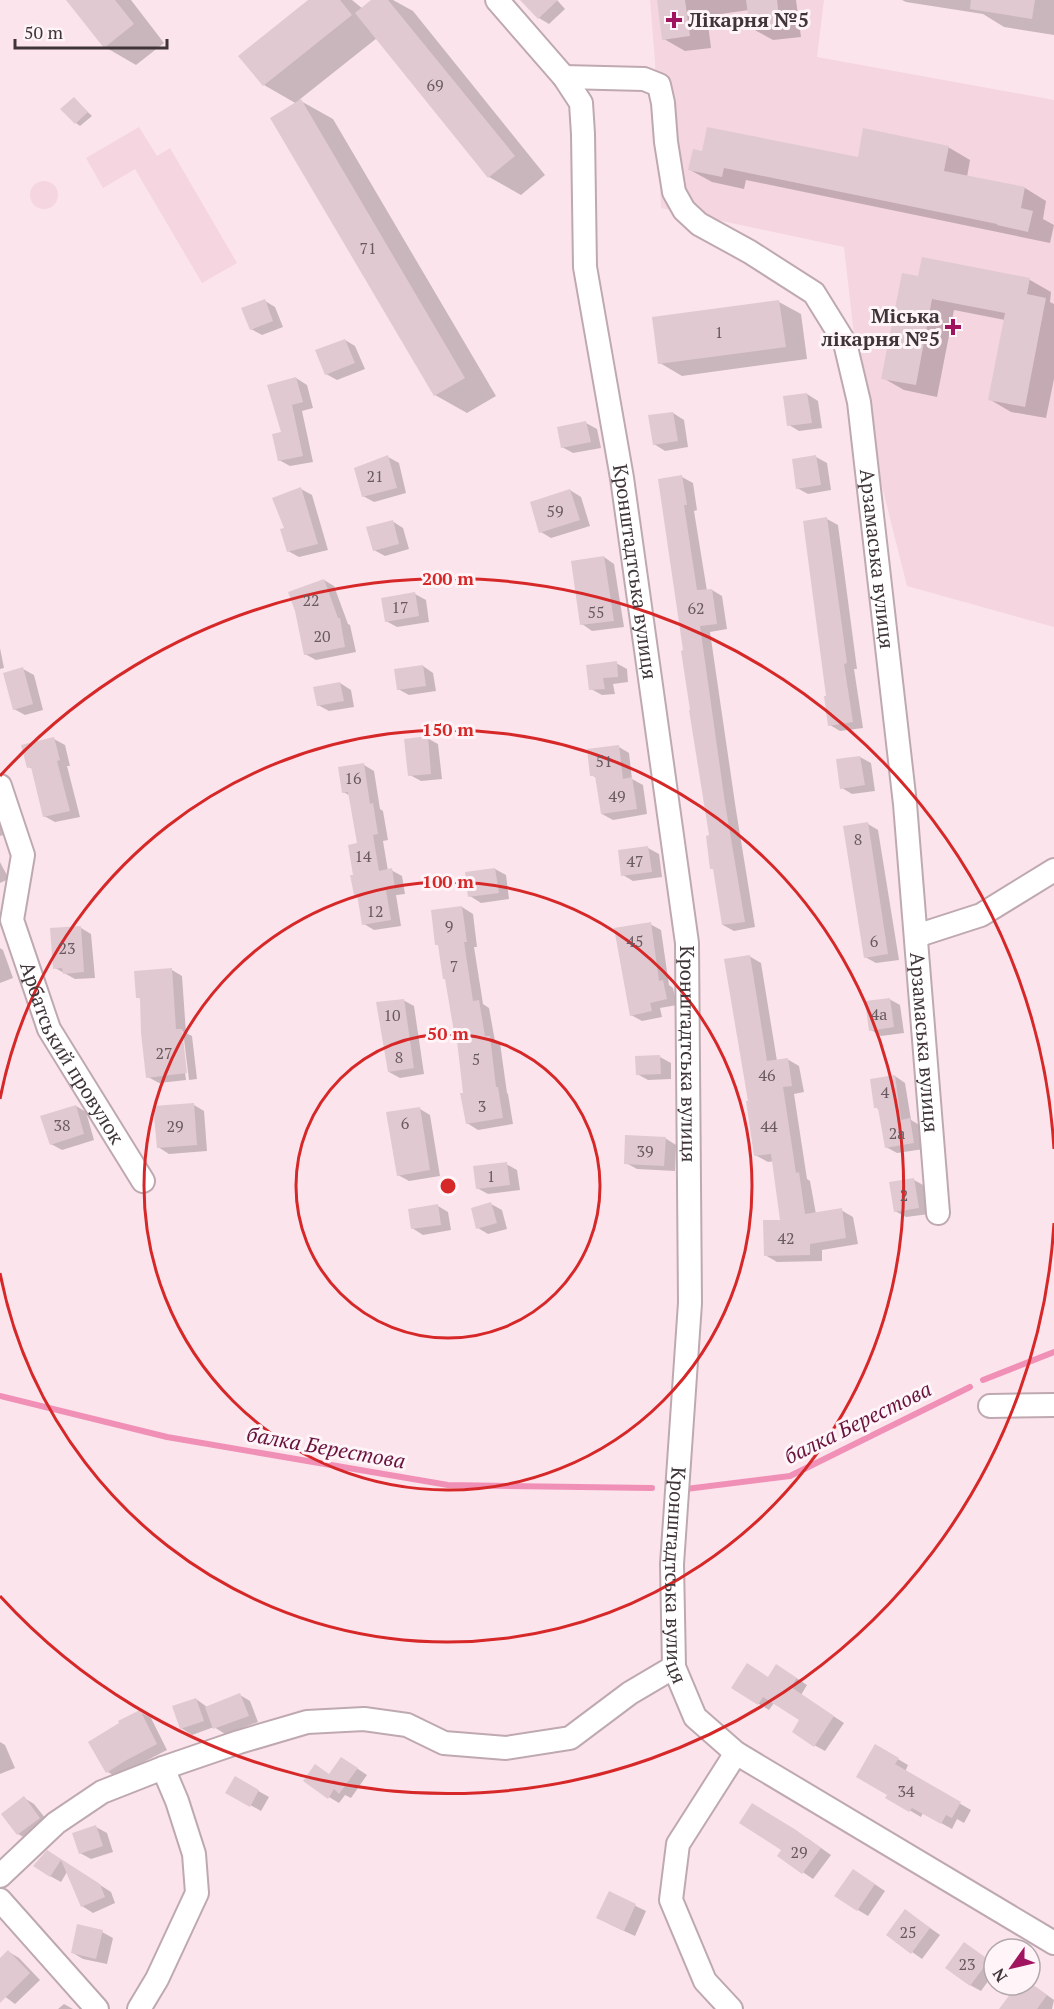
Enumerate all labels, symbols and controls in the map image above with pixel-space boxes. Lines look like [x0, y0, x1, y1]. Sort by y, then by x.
place label: Лікарня №5 [687, 6, 809, 33]
marker: Лікарня №5 [665, 11, 683, 29]
scale bar [15, 12, 166, 50]
text: 50 m [24, 20, 64, 44]
house number: 69 [426, 74, 444, 96]
house number: 71 [359, 237, 377, 259]
place label: Міська лікарня №5 [821, 302, 940, 352]
marker: Міська лікарня №5 [944, 318, 962, 336]
house number: 1 [715, 321, 723, 343]
street label: Кронштадтська вулиця [607, 462, 664, 681]
house number: 21 [366, 465, 384, 487]
street label: Арзамаська вулиця [854, 467, 901, 650]
house number: 59 [546, 500, 564, 522]
text: 200 m [422, 566, 474, 590]
house number: 22 [302, 589, 320, 611]
house number: 17 [391, 596, 409, 618]
house number: 62 [687, 597, 705, 619]
house number: 55 [587, 601, 605, 623]
house number: 20 [313, 625, 331, 647]
text: 150 m [422, 717, 474, 741]
house number: 51 [595, 750, 613, 772]
house number: 16 [344, 767, 362, 789]
house number: 49 [608, 785, 626, 807]
house number: 8 [854, 828, 862, 850]
house number: 14 [354, 845, 372, 867]
house number: 47 [626, 850, 644, 872]
text: 100 m [422, 869, 474, 893]
house number: 12 [366, 900, 384, 922]
house number: 9 [445, 915, 453, 937]
house number: 45 [626, 930, 644, 952]
house number: 6 [870, 930, 879, 952]
house number: 23 [58, 937, 76, 959]
street label: Кронштадтська вулиця [674, 945, 703, 1163]
street label: Арзамаська вулиця [904, 951, 945, 1134]
house number: 7 [450, 955, 458, 977]
street label: Арбатський провулок [14, 958, 131, 1149]
house number: 4а [871, 1003, 887, 1025]
house number: 10 [383, 1004, 401, 1026]
text: 50 m [427, 1021, 469, 1045]
house number: 27 [155, 1042, 173, 1064]
house number: 8 [395, 1046, 403, 1068]
house number: 5 [472, 1048, 480, 1070]
house number: 46 [758, 1064, 776, 1086]
house number: 4 [881, 1081, 890, 1103]
house number: 3 [478, 1095, 486, 1117]
house number: 6 [401, 1112, 410, 1134]
house number: 38 [53, 1114, 71, 1136]
house number: 29 [166, 1115, 184, 1137]
house number: 44 [760, 1115, 778, 1137]
house number: 2а [889, 1122, 905, 1144]
house number: 39 [636, 1140, 654, 1162]
house number: 1 [487, 1165, 495, 1187]
centre of rings [438, 1176, 458, 1196]
house number: 2 [900, 1184, 908, 1206]
house number: 42 [777, 1227, 795, 1249]
water label: балка Берестова [779, 1374, 936, 1470]
water label: балка Берестова [245, 1419, 408, 1475]
street label: Кронштадтська вулиця [659, 1466, 693, 1688]
house number: 34 [897, 1780, 915, 1802]
house number: 29 [790, 1841, 808, 1863]
house number: 25 [899, 1921, 917, 1943]
north arrow [982, 1937, 1042, 1997]
house number: 23 [958, 1953, 976, 1975]
text: N [987, 1964, 1012, 1987]

